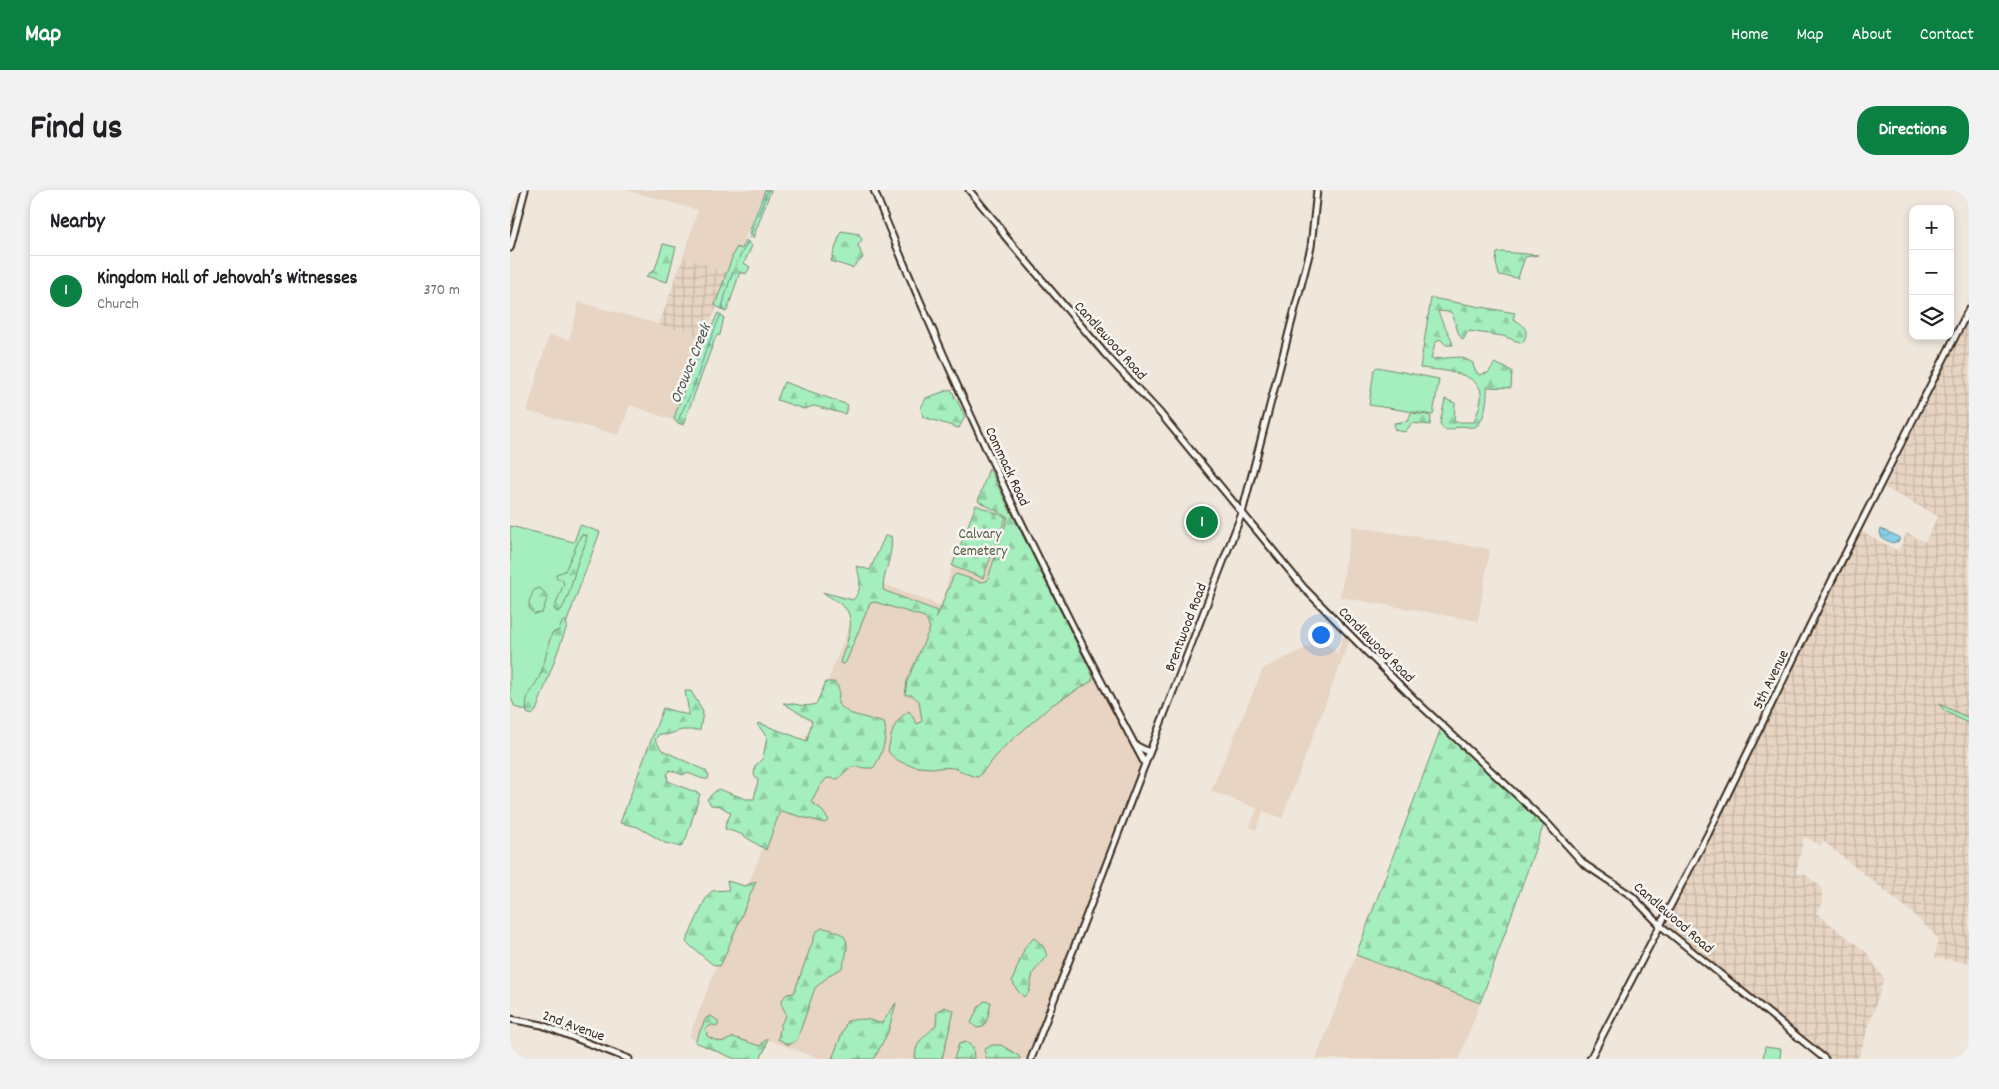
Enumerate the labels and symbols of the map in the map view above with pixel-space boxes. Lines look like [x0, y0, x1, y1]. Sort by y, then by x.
street label: Candlewood Road [1068, 297, 1151, 386]
water label: Orowoc Creek [665, 319, 718, 407]
street label: Commack Road [978, 423, 1034, 510]
pin: 1 [1186, 503, 1218, 541]
park label: Calvary Cemetery [953, 524, 1008, 563]
street label: Brentwood Road [1160, 580, 1214, 675]
street label: Candlewood Road [1332, 602, 1419, 689]
your location [1308, 622, 1334, 648]
street label: 5th Avenue [1748, 646, 1796, 713]
street label: Candlewood Road [1628, 877, 1718, 960]
street label: 2nd Avenue [539, 1005, 608, 1048]

